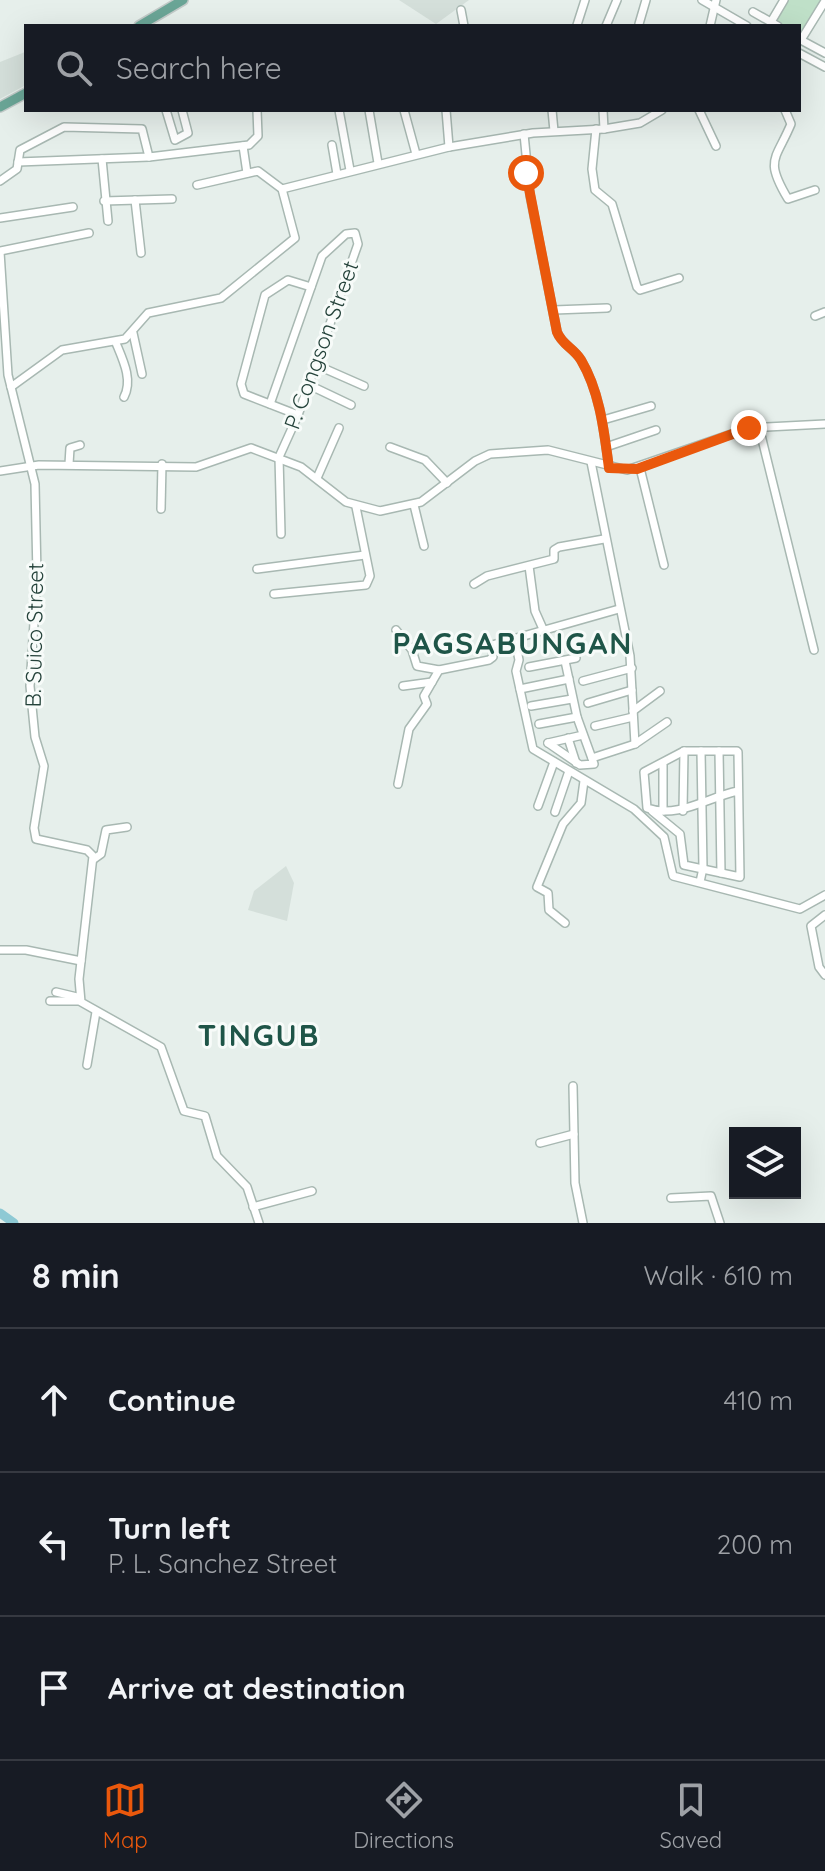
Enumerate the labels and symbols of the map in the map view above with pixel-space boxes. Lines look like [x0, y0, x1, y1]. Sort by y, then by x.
route start [508, 155, 544, 191]
street label: P. Congson Street [278, 257, 364, 433]
route end [731, 410, 767, 446]
street label: B. Suico Street [19, 562, 49, 708]
district label: PAGSABUNGAN [393, 624, 633, 662]
district label: TINGUB [198, 1016, 320, 1054]

